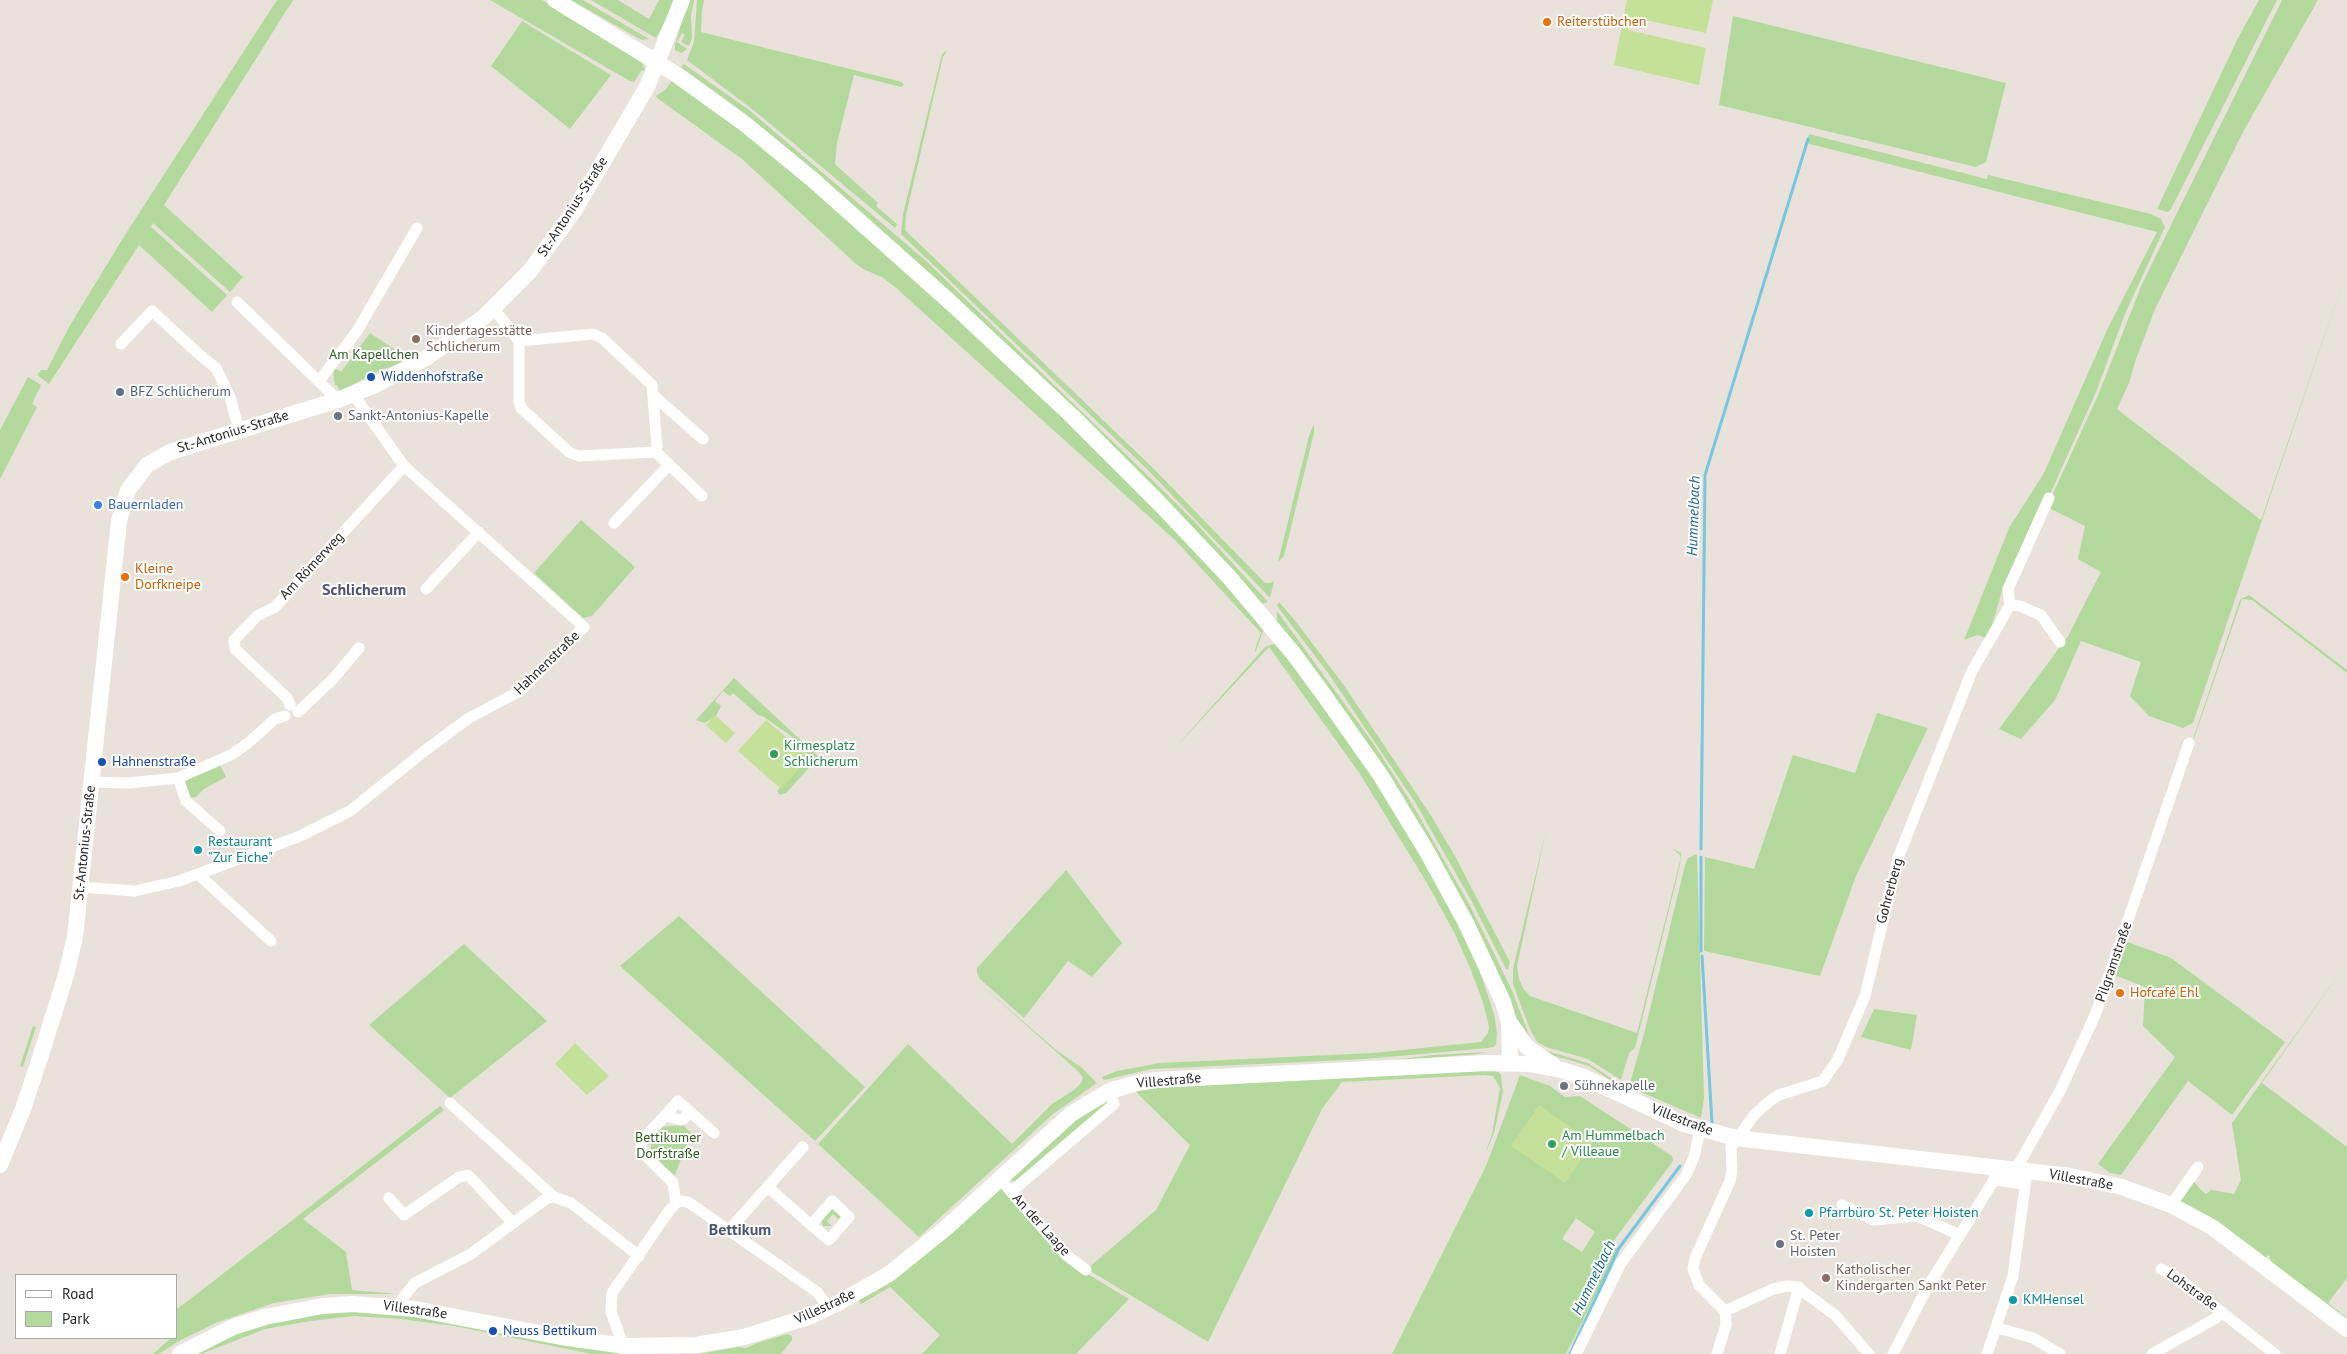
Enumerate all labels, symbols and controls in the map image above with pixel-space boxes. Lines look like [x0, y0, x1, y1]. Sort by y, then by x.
place label: Reiterstübchen [1557, 14, 1646, 30]
marker: Reiterstübchen [1541, 16, 1553, 28]
street label: St.-Antonius-Straße [534, 154, 612, 260]
place label: Kindertagesstätte Schlicherum [426, 323, 532, 356]
marker: Kindertagesstätte Schlicherum [410, 333, 422, 345]
park label: Am Kapellchen [329, 347, 419, 363]
place label: Widdenhofstraße [381, 369, 483, 385]
marker: Widdenhofstraße [365, 371, 377, 383]
place label: BFZ Schlicherum [130, 384, 231, 400]
marker: BFZ Schlicherum [114, 386, 126, 398]
street label: St.-Antonius-Straße [175, 407, 291, 457]
place label: Sankt-Antonius-Kapelle [348, 408, 489, 424]
marker: Sankt-Antonius-Kapelle [332, 410, 344, 422]
water label: Hummelbach [1684, 475, 1704, 557]
place label: Bauernladen [108, 497, 184, 513]
marker: Bauernladen [92, 499, 104, 511]
street label: Am Römerweg [276, 529, 348, 603]
place label: Kleine Dorfkneipe [135, 561, 201, 594]
marker: Kleine Dorfkneipe [119, 571, 131, 583]
district label: Schlicherum [322, 580, 406, 600]
street label: Hahnenstraße [511, 628, 583, 698]
place label: Kirmesplatz Schlicherum [784, 738, 858, 770]
marker: Kirmesplatz Schlicherum [768, 748, 780, 760]
place label: Hahnenstraße [112, 754, 196, 770]
marker: Hahnenstraße [96, 756, 108, 768]
street label: St.-Antonius-Straße [71, 785, 99, 901]
place label: Restaurant "Zur Eiche" [208, 834, 273, 866]
marker: Restaurant "Zur Eiche" [192, 844, 204, 856]
street label: Gohrerberg [1873, 856, 1907, 926]
street label: Pilgramstraße [2092, 920, 2136, 1004]
place label: Hofcafé Ehl [2130, 985, 2199, 1001]
marker: Hofcafé Ehl [2114, 987, 2126, 999]
street label: Villestraße [1136, 1070, 1202, 1092]
place label: Sühnekapelle [1574, 1078, 1655, 1094]
marker: Sühnekapelle [1558, 1080, 1570, 1092]
street label: Villestraße [1649, 1101, 1715, 1139]
place label: Am Hummelbach / Villeaue [1562, 1128, 1665, 1160]
park label: Bettikumer Dorfstraße [635, 1130, 701, 1162]
marker: Am Hummelbach / Villeaue [1546, 1138, 1558, 1150]
street label: Villestraße [2048, 1166, 2114, 1194]
street label: An der Laage [1009, 1190, 1073, 1260]
place label: Pfarrbüro St. Peter Hoisten [1819, 1205, 1979, 1221]
marker: Pfarrbüro St. Peter Hoisten [1803, 1207, 1815, 1219]
district label: Bettikum [709, 1220, 771, 1240]
place label: St. Peter Hoisten [1790, 1228, 1840, 1260]
water label: Hummelbach [1568, 1238, 1620, 1318]
marker: St. Peter Hoisten [1774, 1238, 1786, 1250]
place label: Katholischer Kindergarten Sankt Peter [1836, 1262, 1986, 1294]
street label: Lohstraße [2163, 1266, 2221, 1314]
marker: Katholischer Kindergarten Sankt Peter [1820, 1272, 1832, 1284]
legend [15, 1274, 178, 1339]
text: Road [62, 1284, 94, 1303]
street label: Villestraße [792, 1286, 858, 1328]
place label: KMHensel [2023, 1292, 2084, 1308]
marker: KMHensel [2007, 1294, 2019, 1306]
street label: Villestraße [382, 1297, 448, 1323]
text: Park [62, 1309, 90, 1328]
place label: Neuss Bettikum [503, 1323, 597, 1339]
marker: Neuss Bettikum [487, 1325, 499, 1337]

